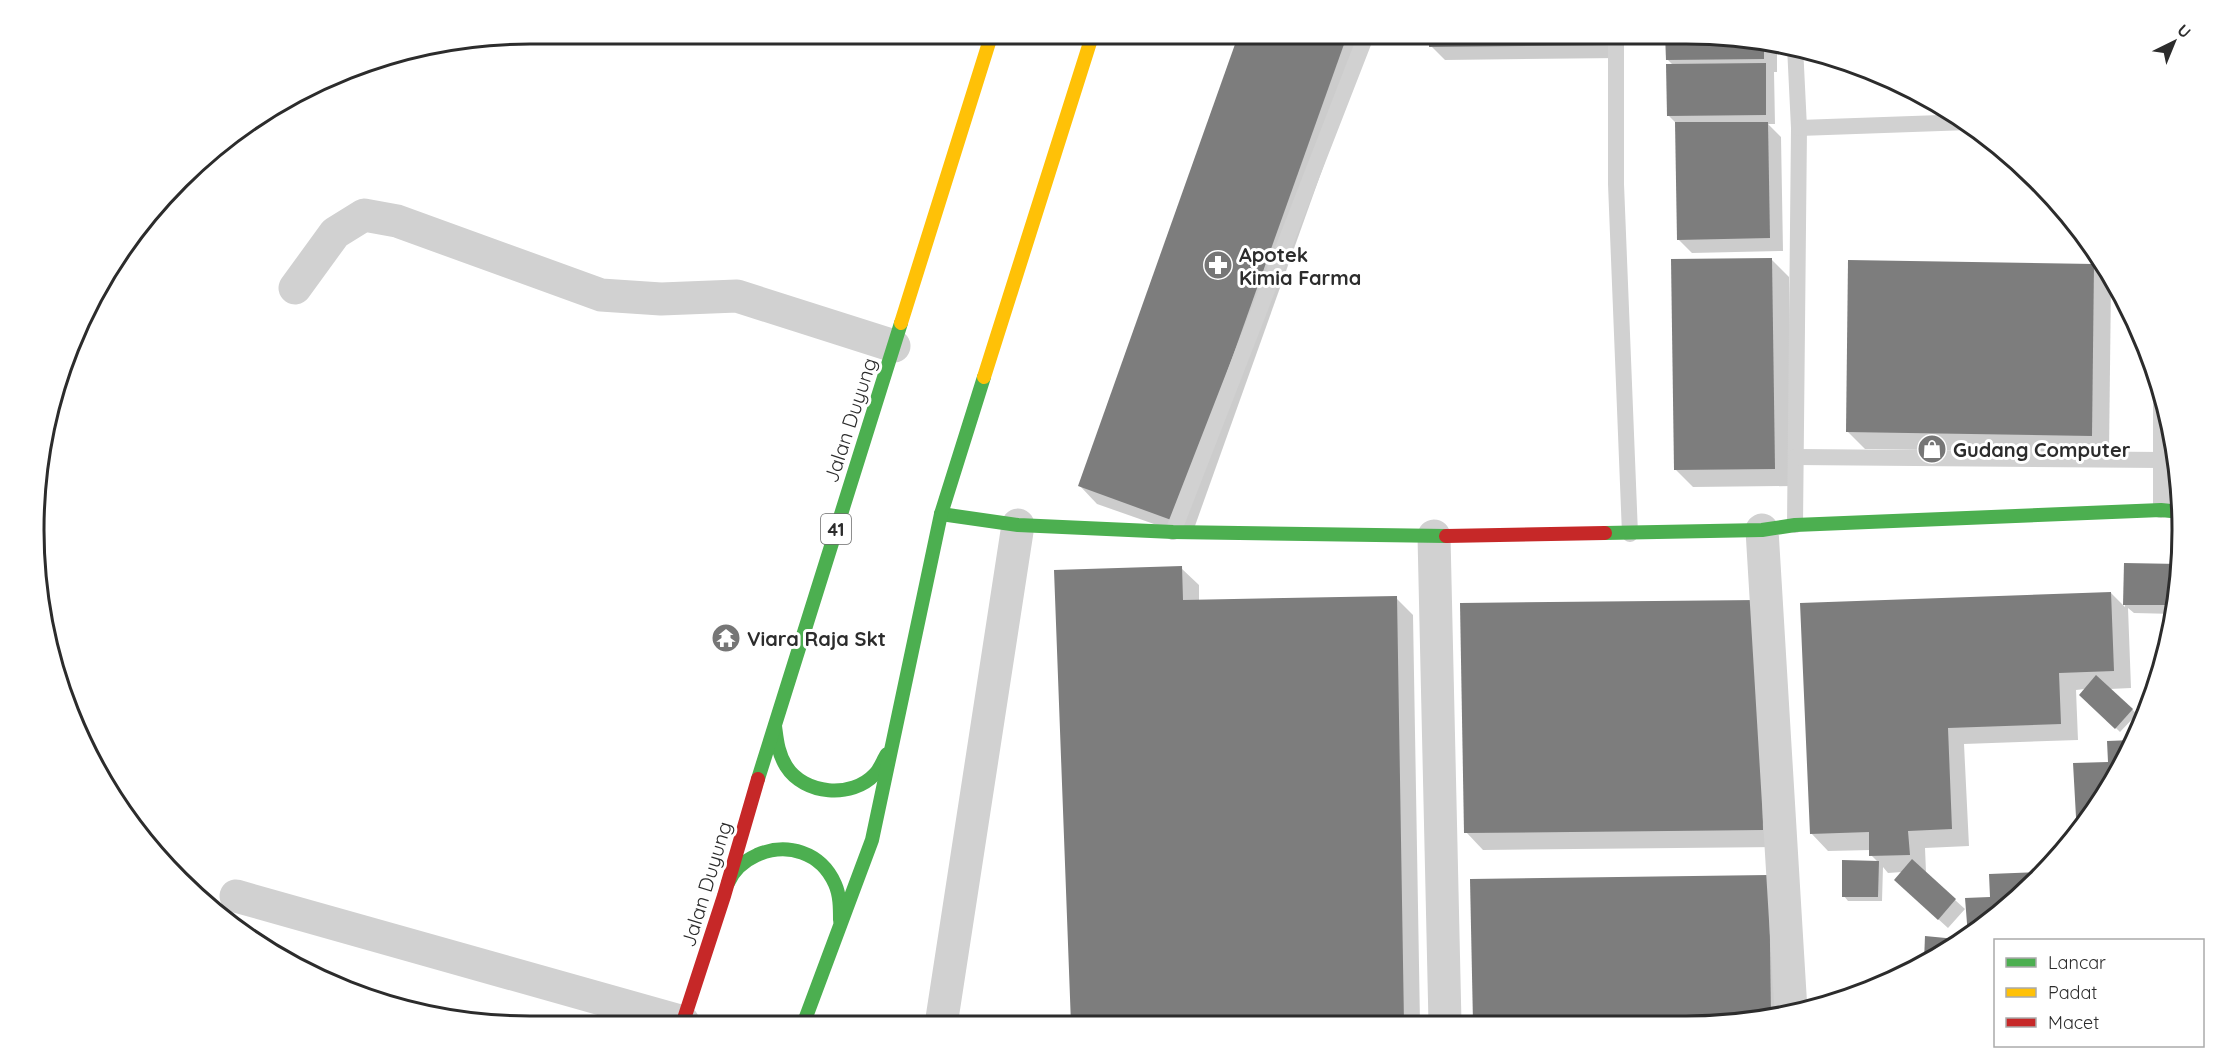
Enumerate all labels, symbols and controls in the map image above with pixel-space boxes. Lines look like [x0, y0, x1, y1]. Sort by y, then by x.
north arrow [2144, 12, 2204, 72]
text: U [2173, 20, 2195, 42]
place label: Apotek Kimia Farma [1239, 242, 1361, 290]
pharmacy icon: Apotek Kimia Farma [1202, 249, 1234, 281]
street label: Jalan Duyung [818, 354, 882, 486]
shop icon: Gudang Computer [1916, 433, 1948, 465]
place label: Gudang Computer [1953, 437, 2131, 462]
road number: 41 [821, 514, 851, 544]
temple icon: Viara Raja Skt [710, 622, 742, 654]
place label: Viara Raja Skt [747, 626, 886, 651]
street label: Jalan Duyung [675, 818, 737, 950]
legend [1994, 939, 2204, 1047]
text: Lancar [2048, 951, 2106, 974]
text: Padat [2048, 981, 2097, 1004]
text: Macet [2048, 1011, 2099, 1034]

